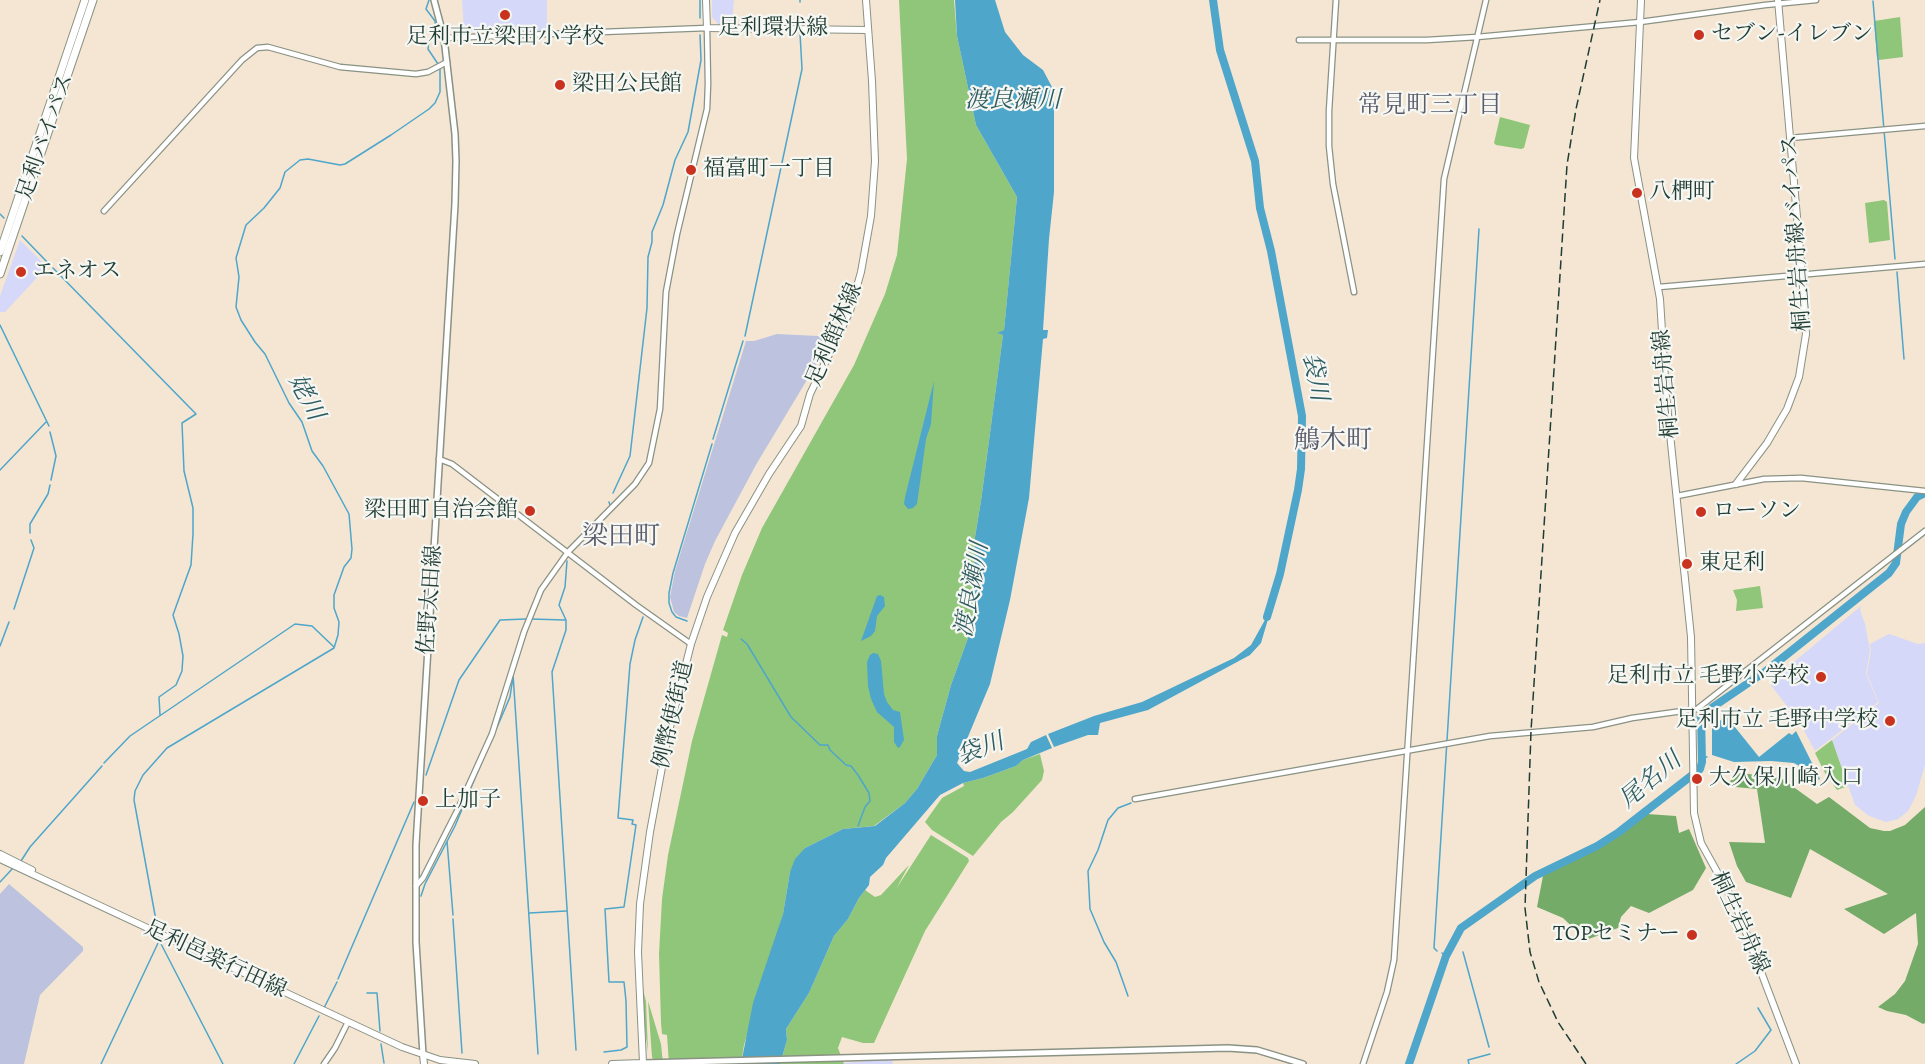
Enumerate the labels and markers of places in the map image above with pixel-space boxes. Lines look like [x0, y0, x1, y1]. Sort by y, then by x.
marker: 足利市立梁田小学校 [498, 8, 512, 22]
place label: セブン-イレブン [1711, 22, 1873, 48]
place label: 足利市立梁田小学校 [406, 25, 604, 51]
marker: セブン-イレブン [1692, 28, 1706, 42]
place label: 梁田公民館 [572, 72, 682, 98]
marker: 梁田公民館 [553, 78, 567, 92]
place label: 福富町一丁目 [703, 157, 835, 183]
marker: 福富町一丁目 [684, 163, 698, 177]
place label: 八椚町 [1649, 180, 1715, 206]
marker: 八椚町 [1630, 186, 1644, 200]
place label: エネオス [33, 259, 121, 285]
marker: エネオス [14, 265, 28, 279]
place label: 梁田町自治会館 [364, 498, 518, 524]
place label: ローソン [1713, 499, 1801, 525]
marker: 梁田町自治会館 [523, 504, 537, 518]
marker: ローソン [1694, 505, 1708, 519]
place label: 東足利 [1699, 551, 1765, 577]
marker: 東足利 [1680, 557, 1694, 571]
place label: 足利市立 毛野小学校 [1607, 664, 1809, 690]
marker: 足利市立 毛野小学校 [1814, 670, 1828, 684]
place label: 足利市立 毛野中学校 [1676, 708, 1878, 734]
marker: 足利市立 毛野中学校 [1883, 714, 1897, 728]
place label: 大久保川崎入口 [1709, 766, 1863, 792]
marker: 大久保川崎入口 [1690, 772, 1704, 786]
place label: 上加子 [435, 788, 501, 814]
marker: 上加子 [416, 794, 430, 808]
place label: TOPセミナー [1553, 922, 1680, 948]
marker: TOPセミナー [1685, 928, 1699, 942]

